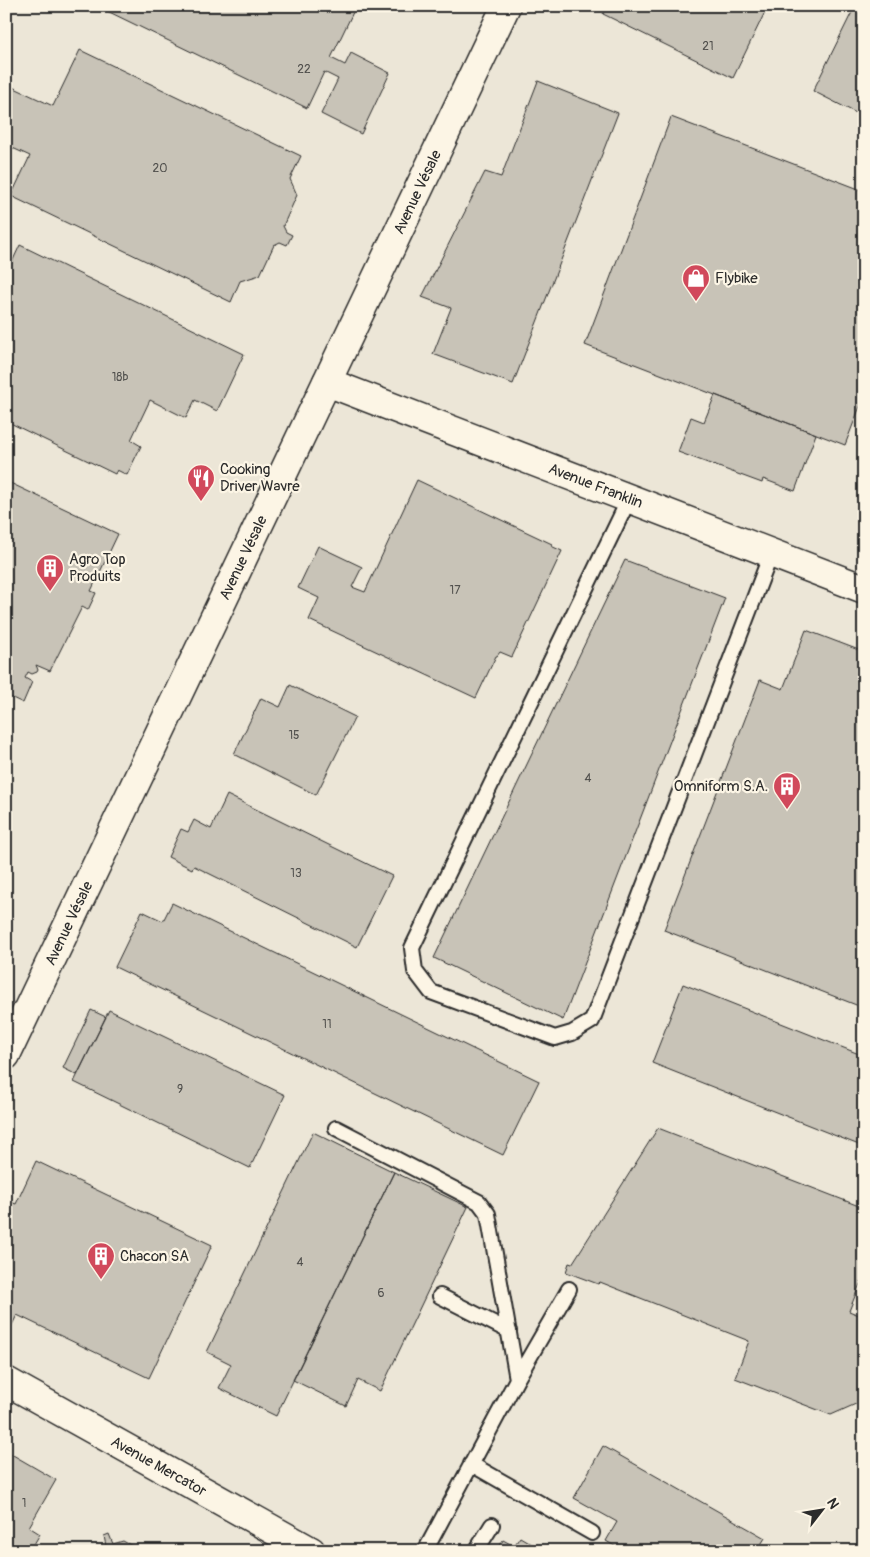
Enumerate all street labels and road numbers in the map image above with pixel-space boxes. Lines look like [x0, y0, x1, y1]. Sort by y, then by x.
street label: Avenue Vésale [390, 146, 446, 237]
street label: Avenue Franklin [546, 459, 645, 513]
street label: Avenue Vésale [215, 512, 272, 603]
street label: Avenue Vésale [41, 878, 98, 969]
street label: Avenue Mercator [107, 1432, 210, 1501]

